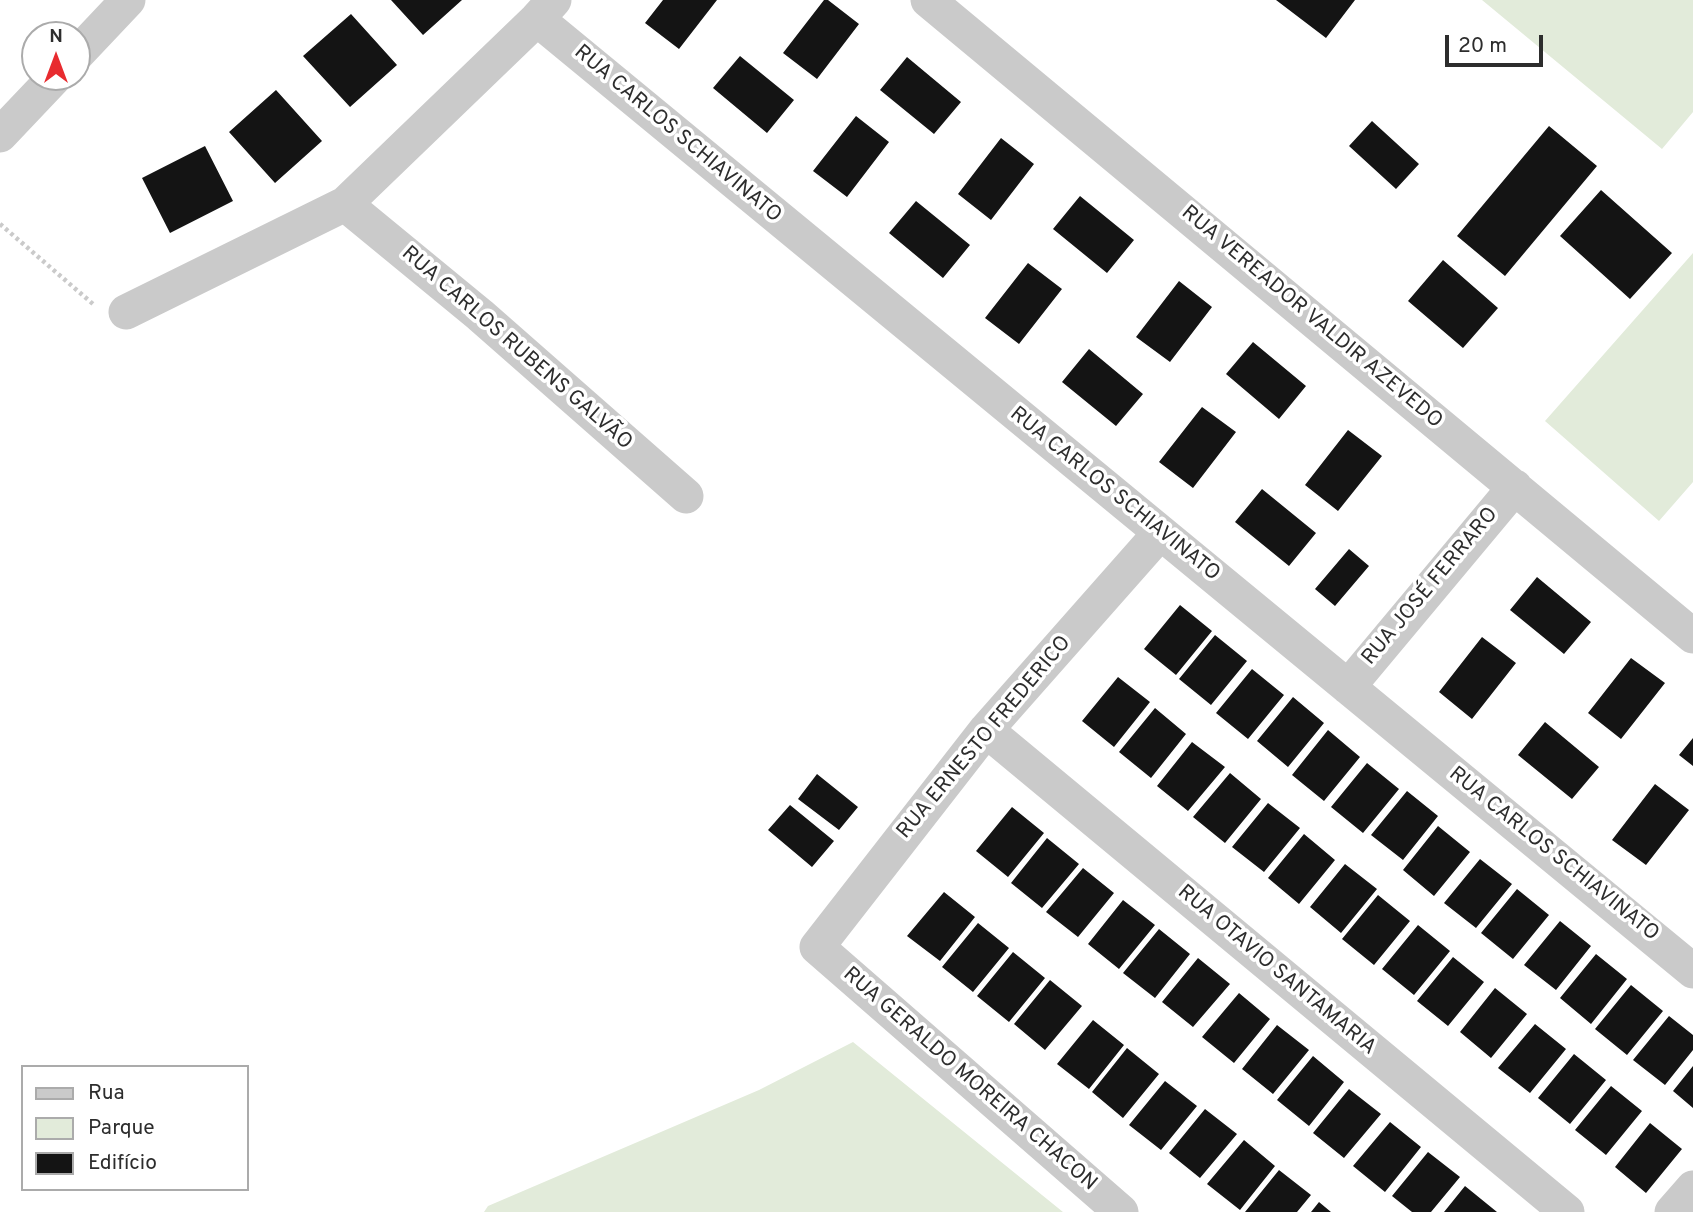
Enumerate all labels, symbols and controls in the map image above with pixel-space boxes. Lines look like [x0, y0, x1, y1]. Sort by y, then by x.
north arrow [21, 21, 91, 91]
scale bar [1448, 21, 1546, 65]
text: N [49, 25, 63, 49]
text: 20 m [1458, 33, 1507, 60]
street label: RUA CARLOS SCHIAVINATO [568, 41, 786, 229]
street label: RUA VEREADOR VALDIR AZEVEDO [1175, 201, 1447, 435]
street label: RUA CARLOS RUBENS GALVÃO [395, 242, 637, 456]
street label: RUA CARLOS SCHIAVINATO [1004, 402, 1224, 588]
street label: RUA JOSÉ FERRARO [1358, 503, 1504, 671]
street label: RUA ERNESTO FREDERICO [893, 631, 1077, 845]
street label: RUA CARLOS SCHIAVINATO [1443, 762, 1663, 948]
street label: RUA OTAVIO SANTAMARIA [1172, 881, 1380, 1061]
street label: RUA GERALDO MOREIRA CHACON [837, 963, 1101, 1197]
legend [21, 1065, 248, 1191]
text: Rua [88, 1080, 125, 1107]
text: Parque [88, 1115, 155, 1142]
text: Edifício [88, 1150, 157, 1177]

